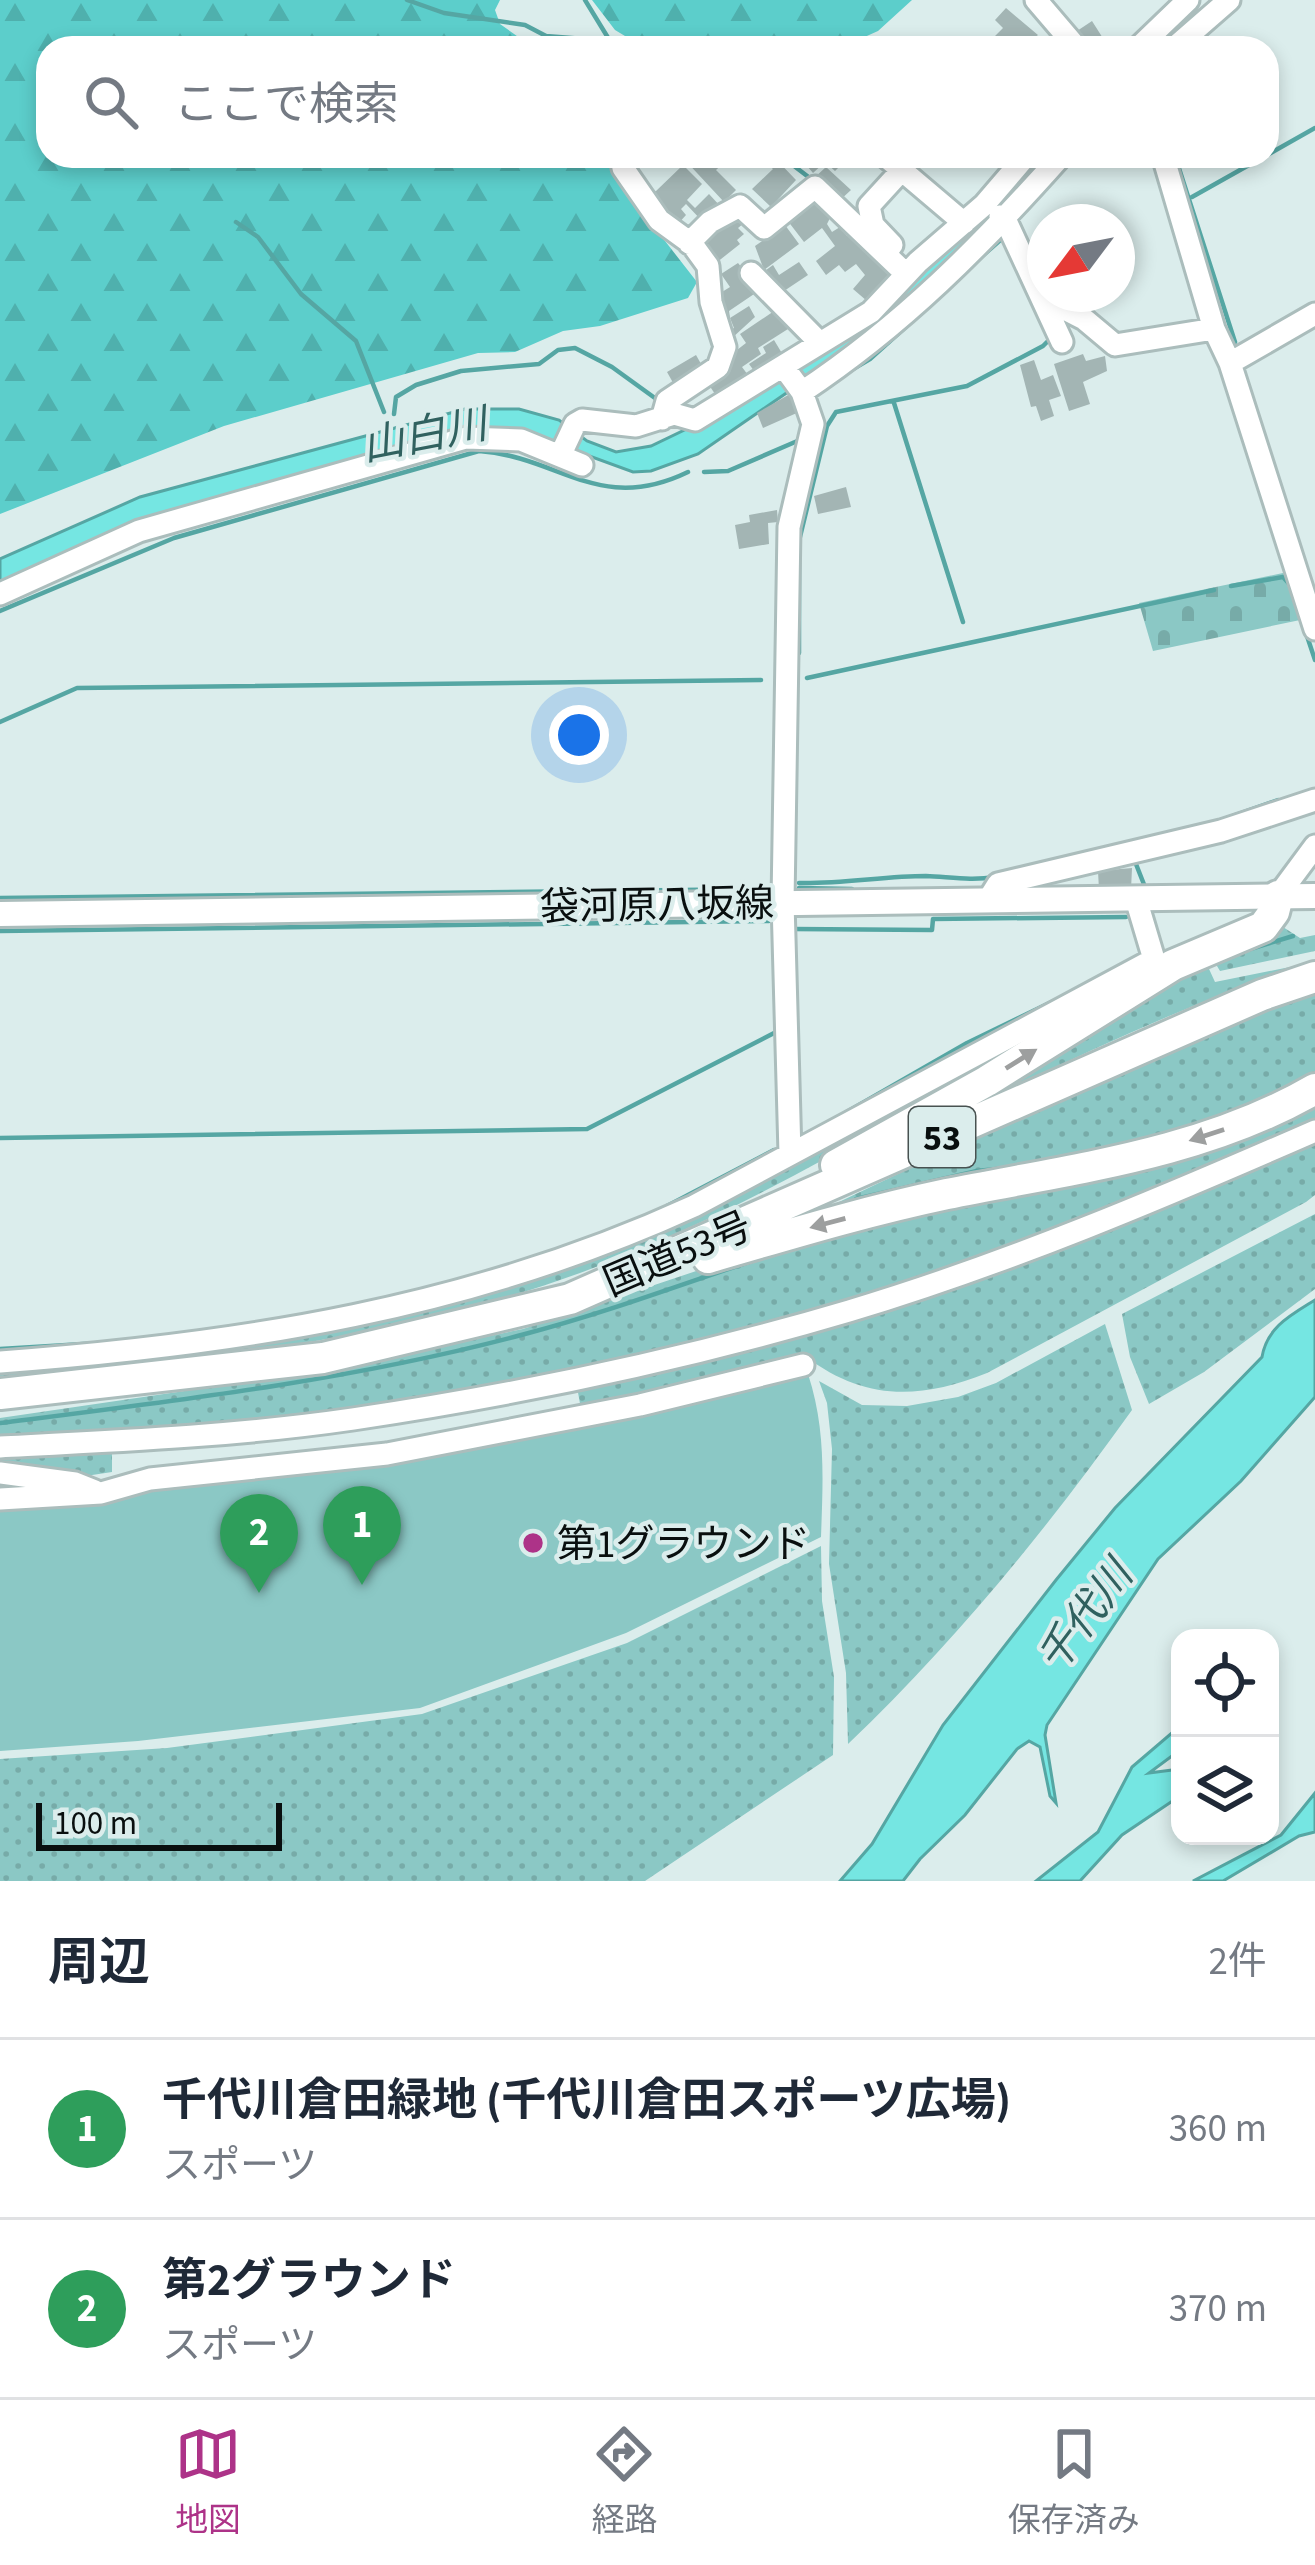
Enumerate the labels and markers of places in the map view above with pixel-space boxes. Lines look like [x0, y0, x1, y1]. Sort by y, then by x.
pin: 1 [323, 1486, 401, 1585]
pin: 2 [220, 1494, 298, 1593]
place label: 第1グラウンド [557, 1517, 810, 1573]
marker: 第1グラウンド [520, 1530, 546, 1556]

